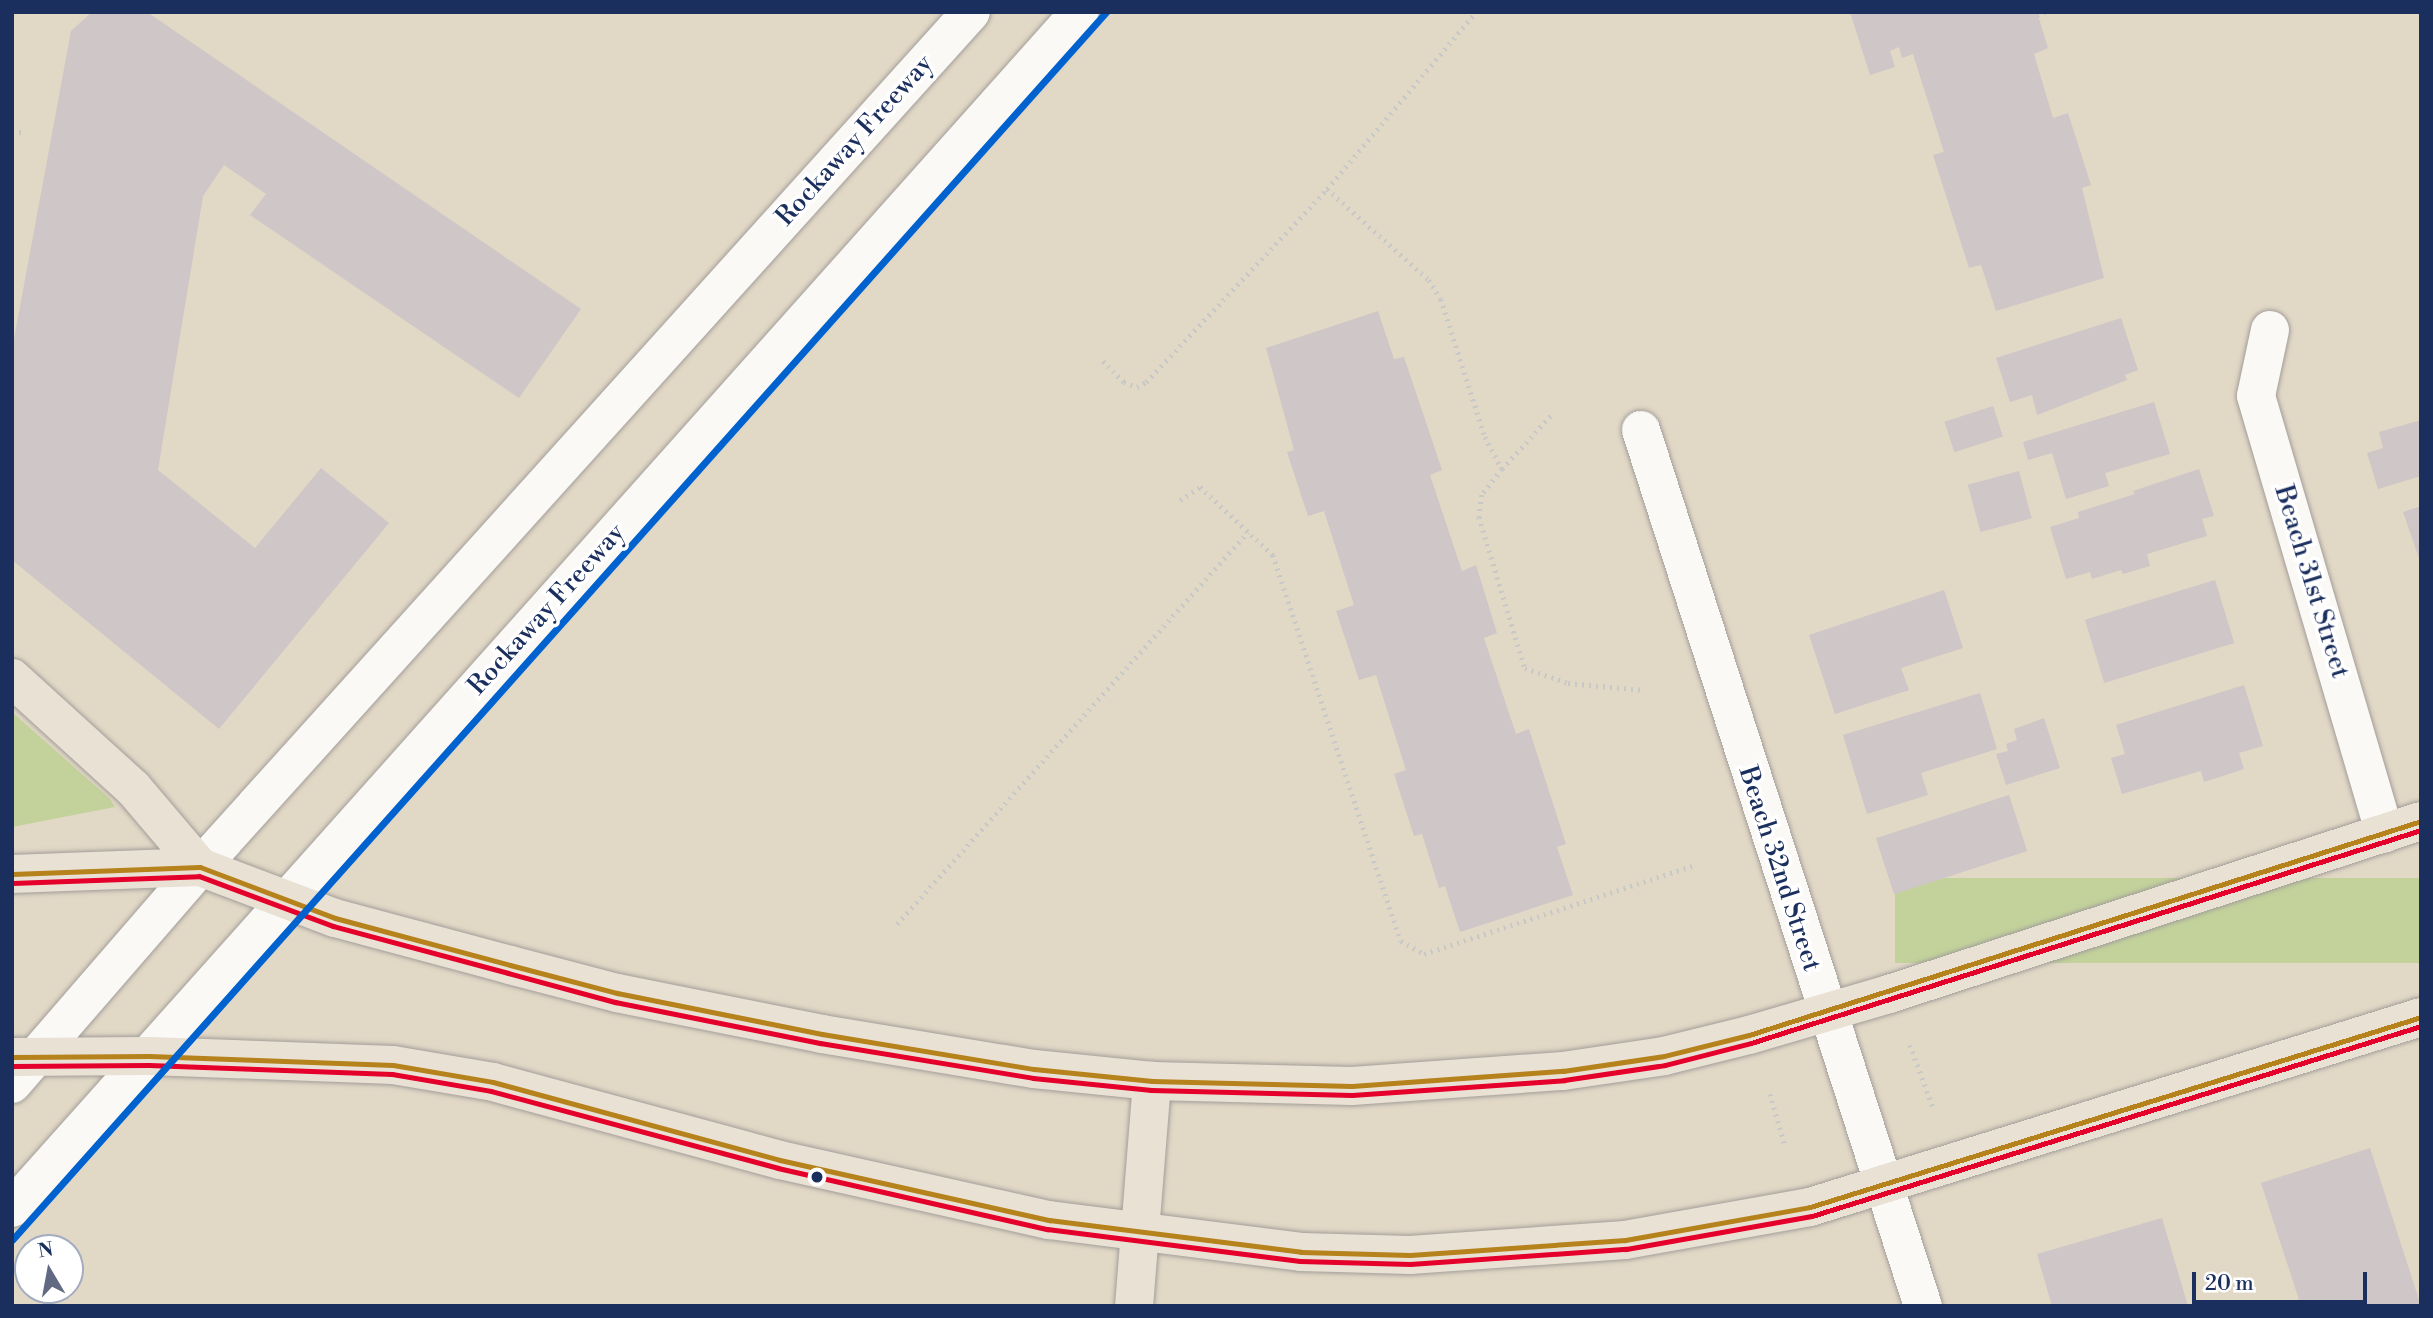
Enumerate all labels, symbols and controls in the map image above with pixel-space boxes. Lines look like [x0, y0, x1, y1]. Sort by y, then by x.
street label: Rockaway Freeway [770, 49, 940, 233]
street label: Beach 31st Street [2267, 482, 2355, 682]
street label: Rockaway Freeway [462, 518, 632, 702]
street label: Beach 32nd Street [1731, 763, 1827, 975]
unlabelled marker [810, 1170, 824, 1184]
north arrow [14, 1234, 84, 1304]
text: N [36, 1237, 55, 1263]
scale bar [2195, 1258, 2370, 1302]
text: 20 m [2205, 1271, 2254, 1297]

